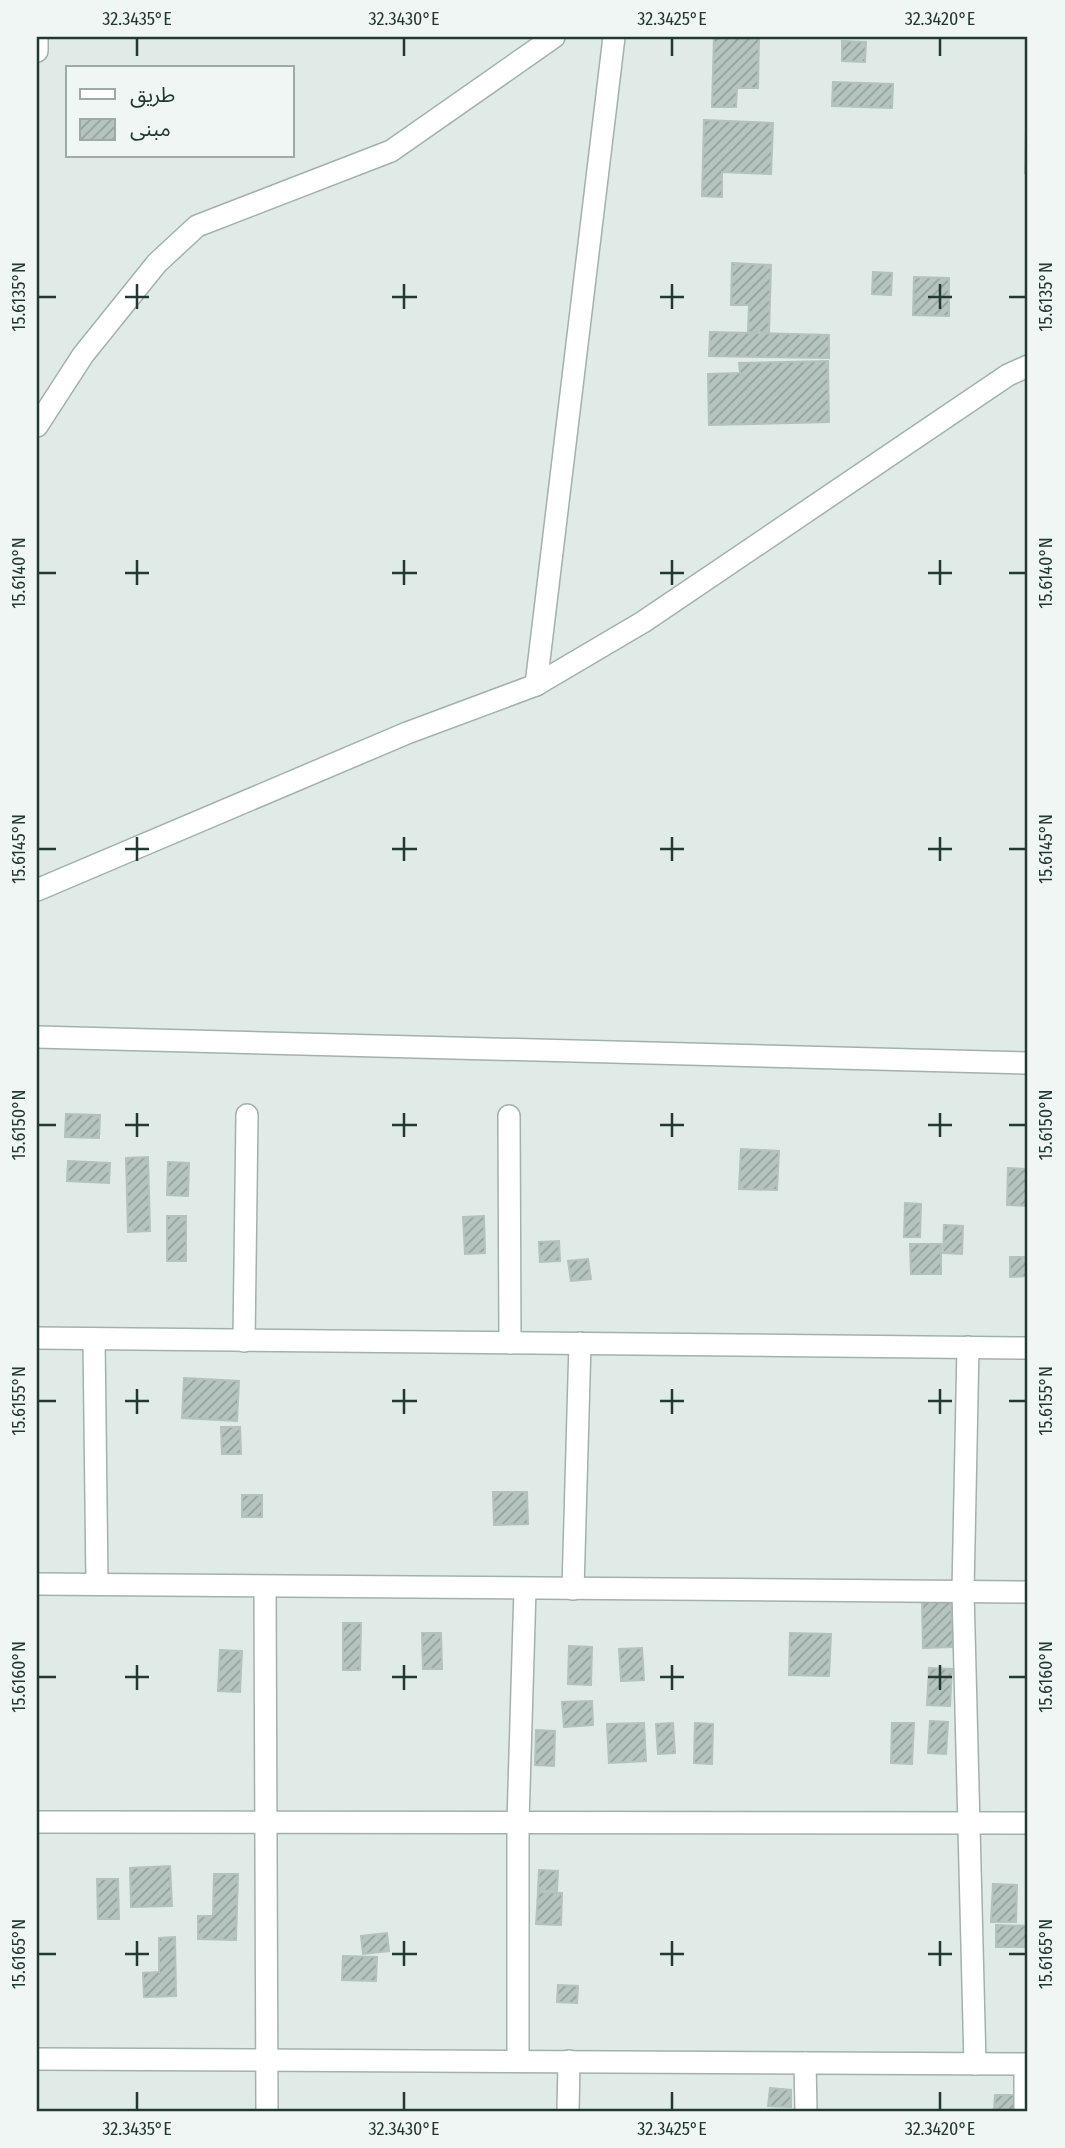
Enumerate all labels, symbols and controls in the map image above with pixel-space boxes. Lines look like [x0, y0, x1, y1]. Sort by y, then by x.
text: 32.3435°E [102, 8, 172, 30]
text: 32.3430°E [369, 8, 439, 30]
text: 32.3425°E [637, 8, 707, 30]
text: 32.3420°E [905, 8, 975, 30]
legend [66, 66, 294, 158]
text: طريق [130, 82, 175, 108]
text: مبنى [130, 116, 171, 142]
text: 15.6135°N [8, 262, 30, 332]
text: 15.6135°N [1035, 262, 1057, 332]
text: 15.6140°N [8, 537, 30, 609]
text: 15.6140°N [1035, 537, 1057, 609]
text: 15.6145°N [8, 814, 30, 884]
text: 15.6145°N [1035, 814, 1057, 884]
text: 15.6150°N [8, 1089, 30, 1161]
text: 15.6150°N [1035, 1089, 1057, 1161]
text: 15.6155°N [8, 1366, 30, 1436]
text: 15.6155°N [1035, 1366, 1057, 1436]
text: 15.6160°N [8, 1641, 30, 1713]
text: 15.6160°N [1035, 1641, 1057, 1713]
text: 15.6165°N [8, 1919, 30, 1989]
text: 15.6165°N [1035, 1919, 1057, 1989]
text: 32.3435°E [102, 2118, 172, 2140]
text: 32.3430°E [369, 2118, 439, 2140]
text: 32.3425°E [637, 2118, 707, 2140]
text: 32.3420°E [905, 2118, 975, 2140]

